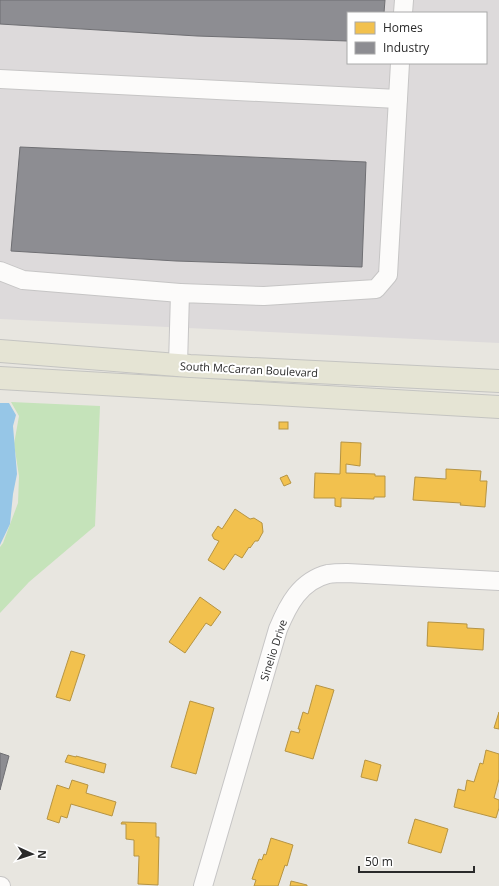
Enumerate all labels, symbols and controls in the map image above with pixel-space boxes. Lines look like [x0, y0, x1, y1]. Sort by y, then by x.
legend [347, 12, 487, 64]
text: Homes [383, 19, 423, 36]
text: Industry [383, 39, 430, 56]
street label: South McCarran Boulevard [180, 358, 318, 380]
street label: Sinelio Drive [256, 617, 290, 683]
north arrow [12, 834, 52, 874]
scale bar [359, 848, 474, 874]
text: N [35, 850, 50, 859]
text: 50 m [365, 853, 393, 870]

